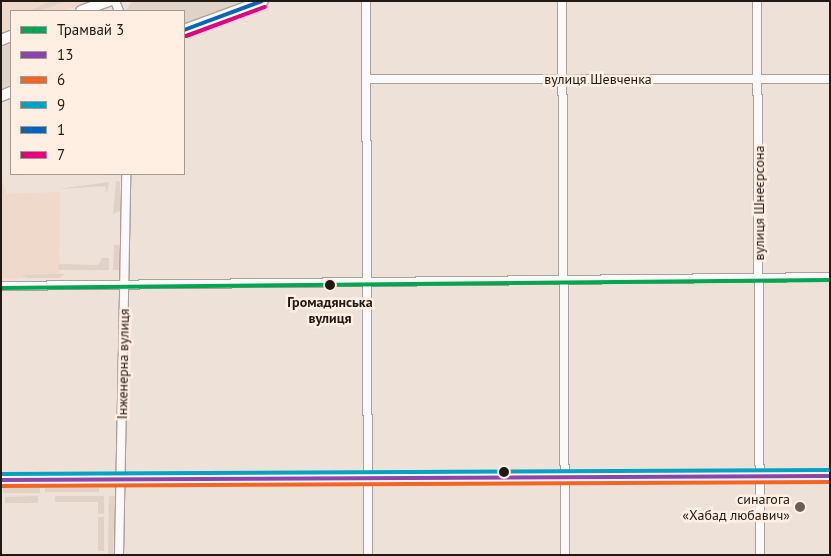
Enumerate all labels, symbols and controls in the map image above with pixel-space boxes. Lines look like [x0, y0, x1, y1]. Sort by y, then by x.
legend [10, 10, 185, 175]
text: Трамвай 3 [57, 20, 124, 39]
text: 13 [57, 45, 73, 64]
text: 6 [57, 70, 65, 89]
street label: вулиця Шевченка [544, 71, 652, 87]
text: 9 [57, 95, 65, 114]
text: 1 [57, 120, 65, 139]
text: 7 [57, 145, 65, 164]
street label: вулиця Шнеєрсона [751, 145, 767, 261]
marker: Громадянська вулиця [323, 278, 337, 292]
place label: Громадянська вулиця [287, 294, 373, 326]
street label: Інженерна вулиця [114, 309, 132, 419]
unlabelled marker [499, 467, 509, 477]
place label: синагога «Хабад любавич» [682, 491, 790, 524]
marker: синагога «Хабад любавич» [794, 501, 806, 513]

